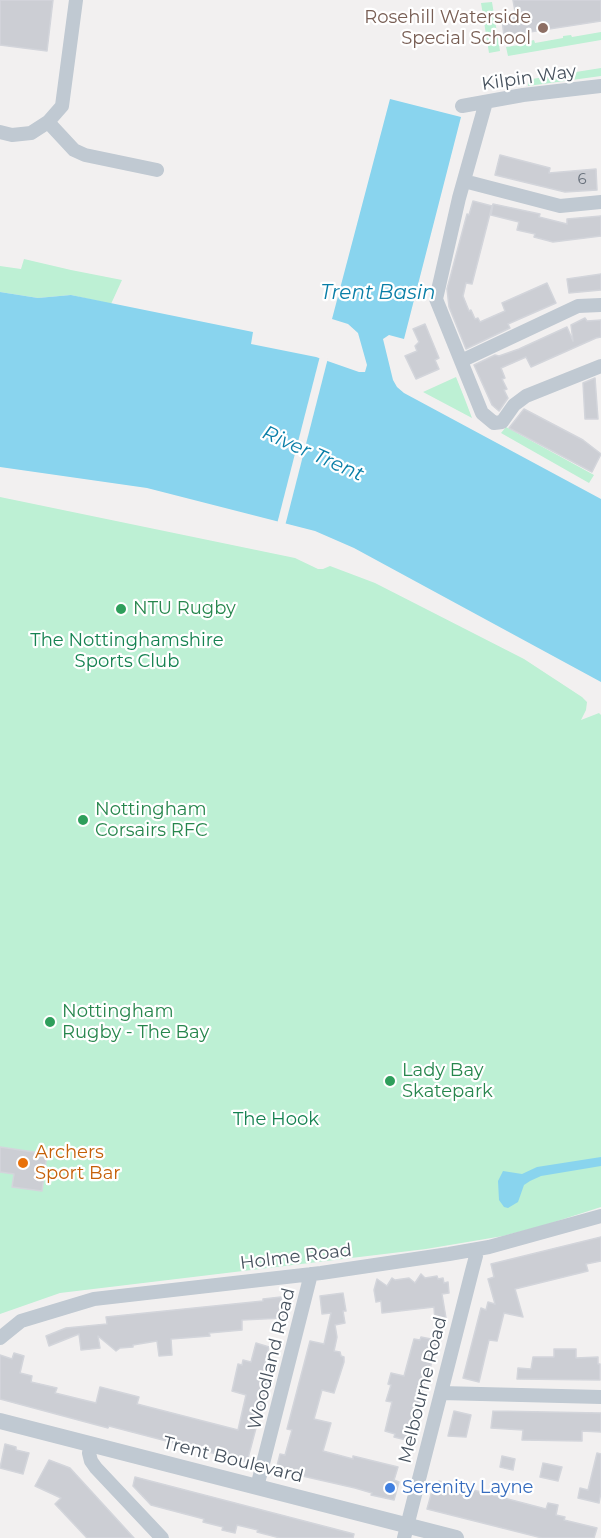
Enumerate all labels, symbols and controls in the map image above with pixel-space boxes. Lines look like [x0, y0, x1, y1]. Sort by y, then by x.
place label: Rosehill Waterside Special School [364, 7, 531, 50]
marker: Rosehill Waterside Special School [536, 21, 550, 35]
street label: Kilpin Way [480, 61, 578, 95]
house number: 6 [577, 171, 587, 189]
water label: Trent Basin [320, 281, 436, 305]
water label: River Trent [259, 421, 367, 487]
place label: NTU Rugby [133, 598, 236, 620]
marker: NTU Rugby [114, 602, 128, 616]
park label: The Nottinghamshire Sports Club [30, 630, 224, 672]
place label: Nottingham Corsairs RFC [95, 799, 208, 842]
marker: Nottingham Corsairs RFC [76, 813, 90, 827]
place label: Nottingham Rugby - The Bay [62, 1001, 209, 1044]
marker: Nottingham Rugby - The Bay [43, 1015, 57, 1029]
place label: Lady Bay Skatepark [402, 1060, 493, 1102]
marker: Lady Bay Skatepark [383, 1074, 397, 1088]
park label: The Hook [233, 1109, 319, 1131]
place label: Archers Sport Bar [35, 1142, 120, 1184]
marker: Archers Sport Bar [16, 1156, 30, 1170]
street label: Holme Road [239, 1239, 353, 1275]
street label: Woodland Road [244, 1286, 300, 1432]
street label: Melbourne Road [394, 1314, 452, 1466]
street label: Trent Boulevard [161, 1432, 305, 1488]
place label: Serenity Layne [402, 1477, 533, 1499]
marker: Serenity Layne [383, 1481, 397, 1495]

